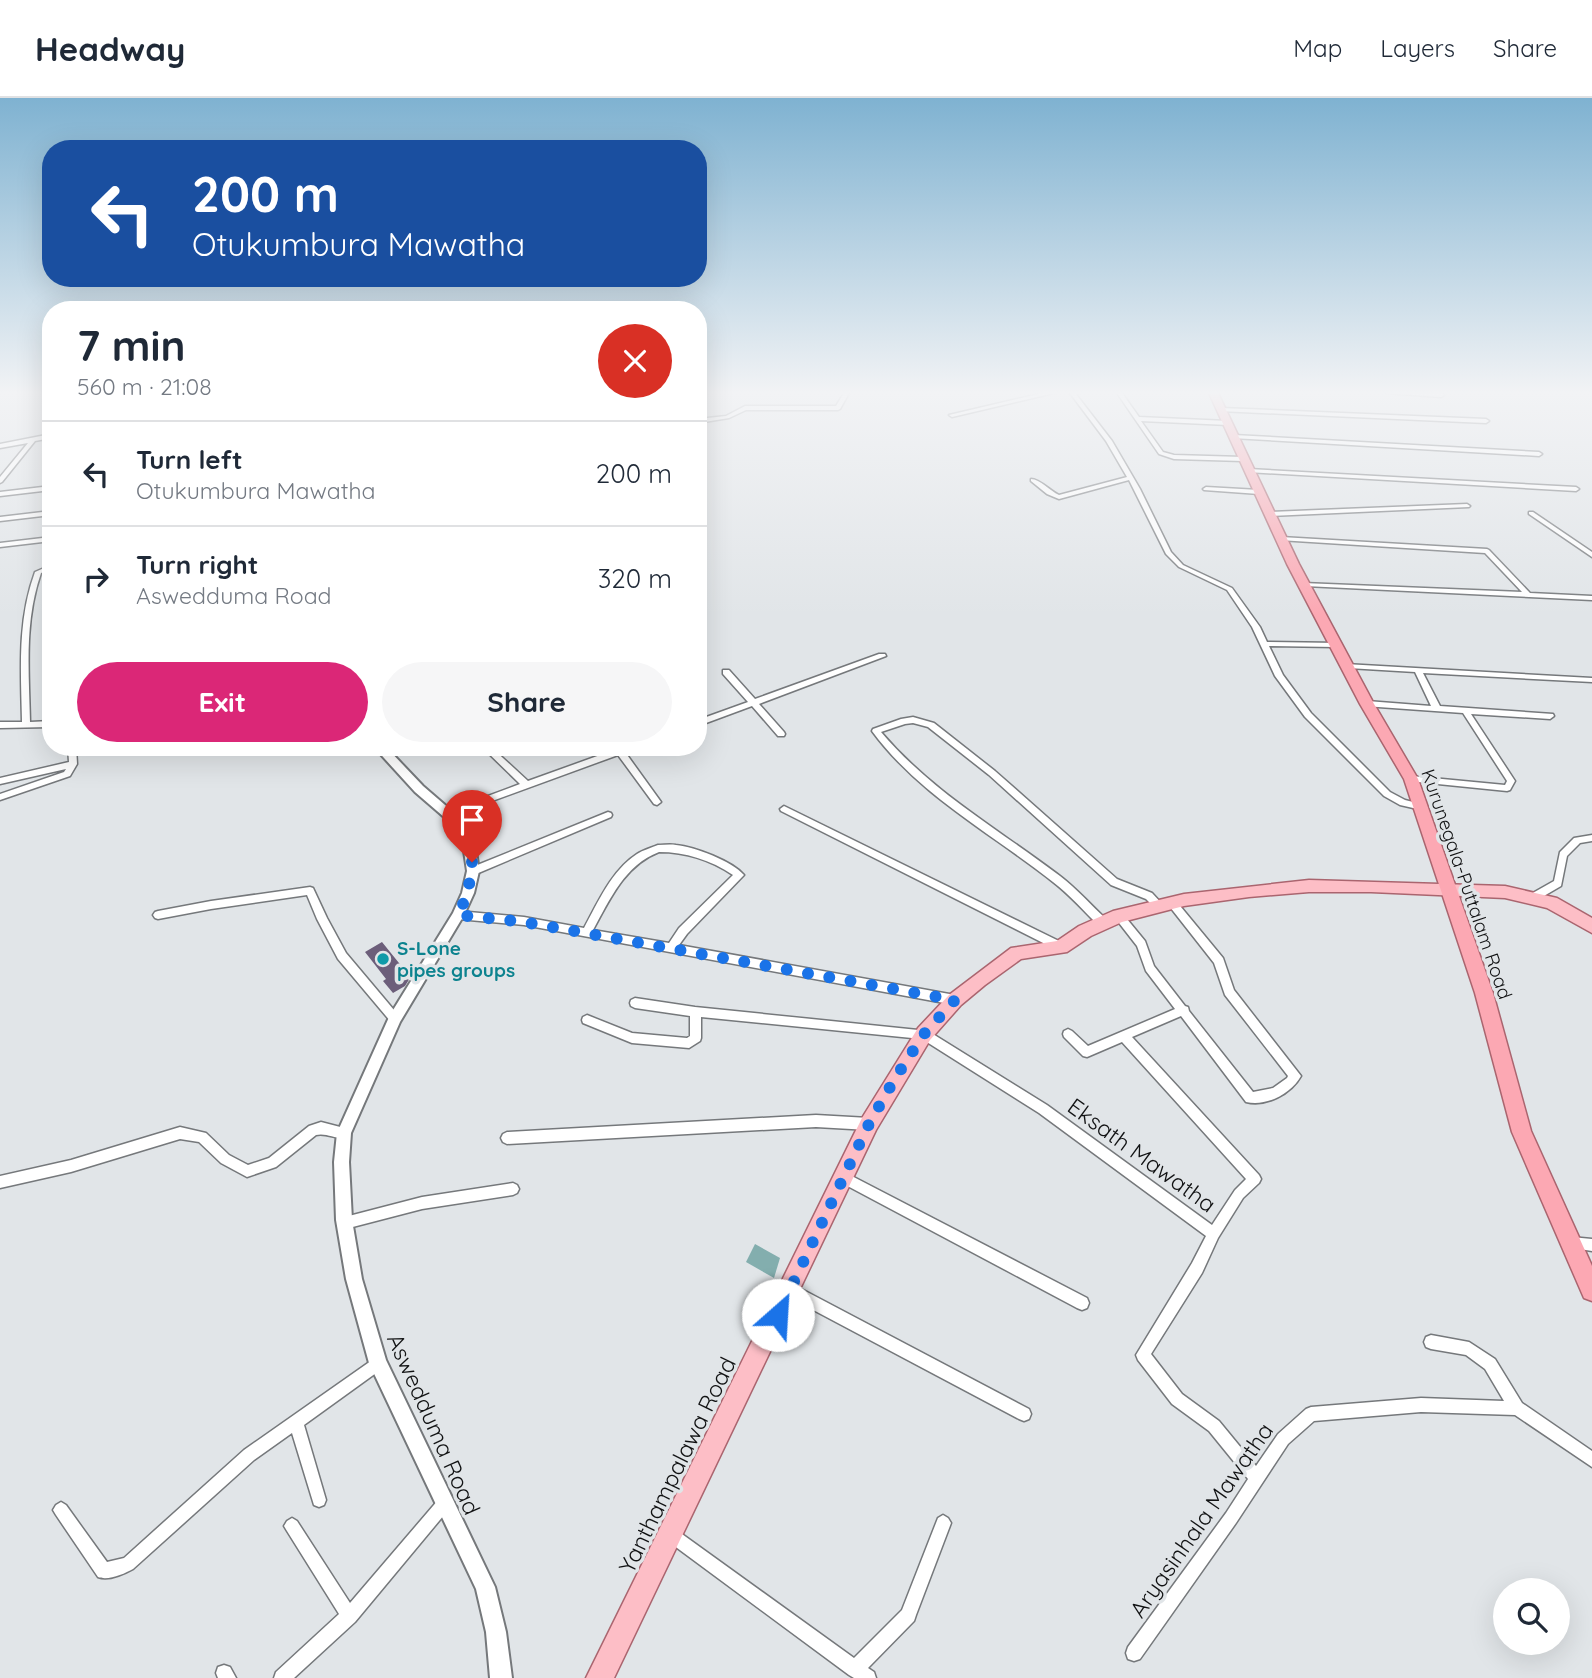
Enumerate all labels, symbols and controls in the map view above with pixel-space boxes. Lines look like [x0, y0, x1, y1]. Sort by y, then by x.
text: Headway [35, 28, 185, 69]
text: Map [1293, 33, 1342, 63]
text: Layers [1380, 33, 1455, 63]
text: Share [1493, 33, 1557, 63]
text: 200 m [192, 163, 339, 224]
icon: left [77, 168, 168, 259]
text: Otukumbura Mawatha [192, 224, 525, 264]
text: 7 min [77, 319, 186, 372]
button: close [598, 324, 672, 398]
text: 560 m · 21:08 [77, 372, 212, 401]
text: Turn left [136, 443, 243, 476]
icon: left [77, 455, 115, 493]
text: 200 m [596, 457, 672, 490]
text: Otukumbura Mawatha [136, 476, 376, 505]
text: Turn right [136, 548, 258, 581]
icon: right [77, 560, 115, 598]
text: 320 m [598, 562, 672, 595]
text: Aswedduma Road [136, 581, 332, 610]
button: Exit [77, 662, 368, 742]
button: Share [382, 662, 672, 742]
street label: Kurunegala-Puttalam Road [1416, 766, 1518, 1002]
pin [442, 790, 502, 862]
icon: arrive [453, 801, 491, 839]
place label: S-Lone pipes groups [397, 936, 515, 982]
marker: S-Lone pipes groups [375, 951, 391, 967]
street label: Eksath Mawatha [1062, 1091, 1222, 1219]
position arrow [741, 1278, 815, 1352]
street label: Aswedduma Road [381, 1329, 487, 1519]
street label: Yanthampalawa Road [612, 1352, 742, 1578]
street label: Aryasinhala Mawatha [1123, 1417, 1279, 1623]
map controls [1493, 1578, 1570, 1655]
button: search [1493, 1578, 1570, 1655]

